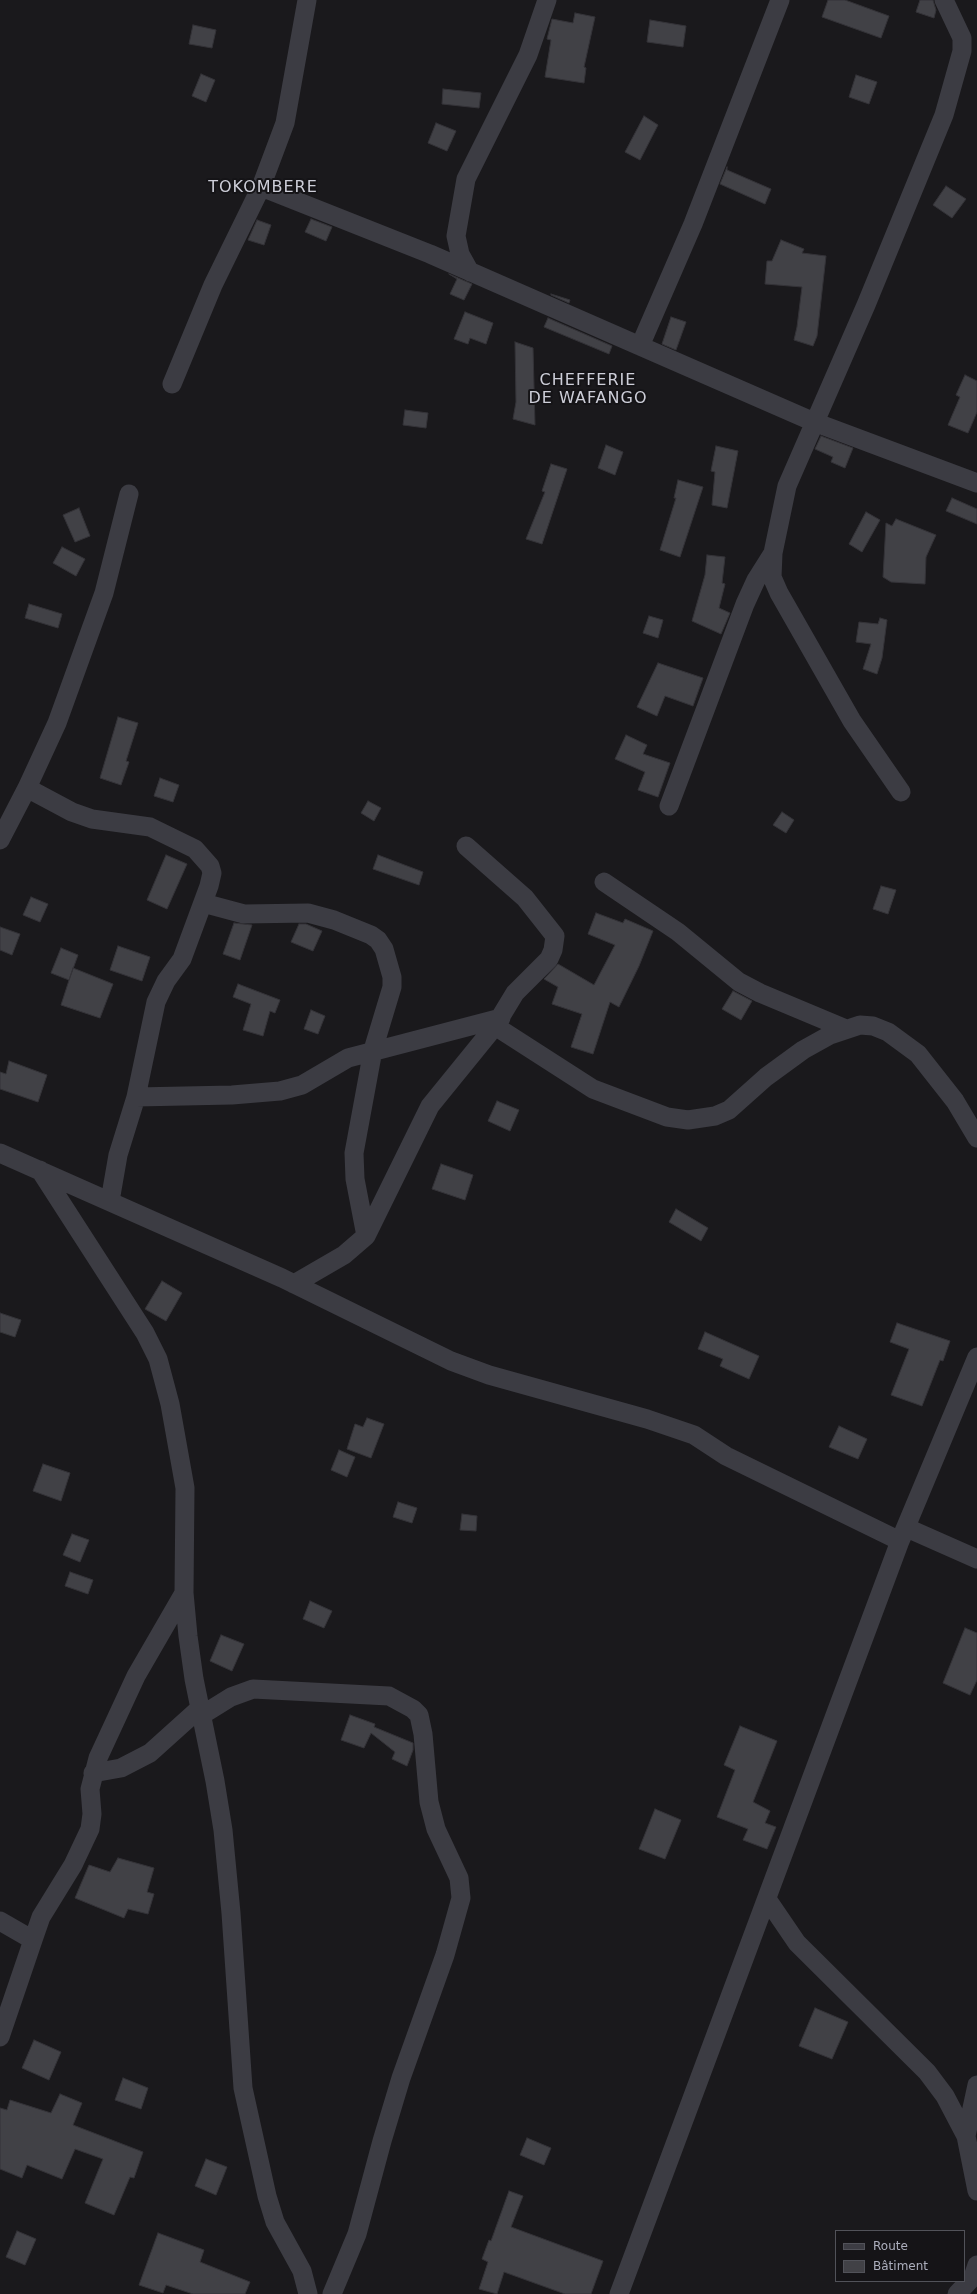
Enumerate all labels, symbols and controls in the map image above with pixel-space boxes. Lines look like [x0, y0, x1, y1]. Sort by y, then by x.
district label: TOKOMBERE [208, 178, 318, 198]
district label: CHEFFERIE DE WAFANGO [528, 371, 648, 409]
legend [835, 2230, 965, 2282]
text: Route [873, 2239, 908, 2253]
text: Bâtiment [873, 2259, 928, 2273]

